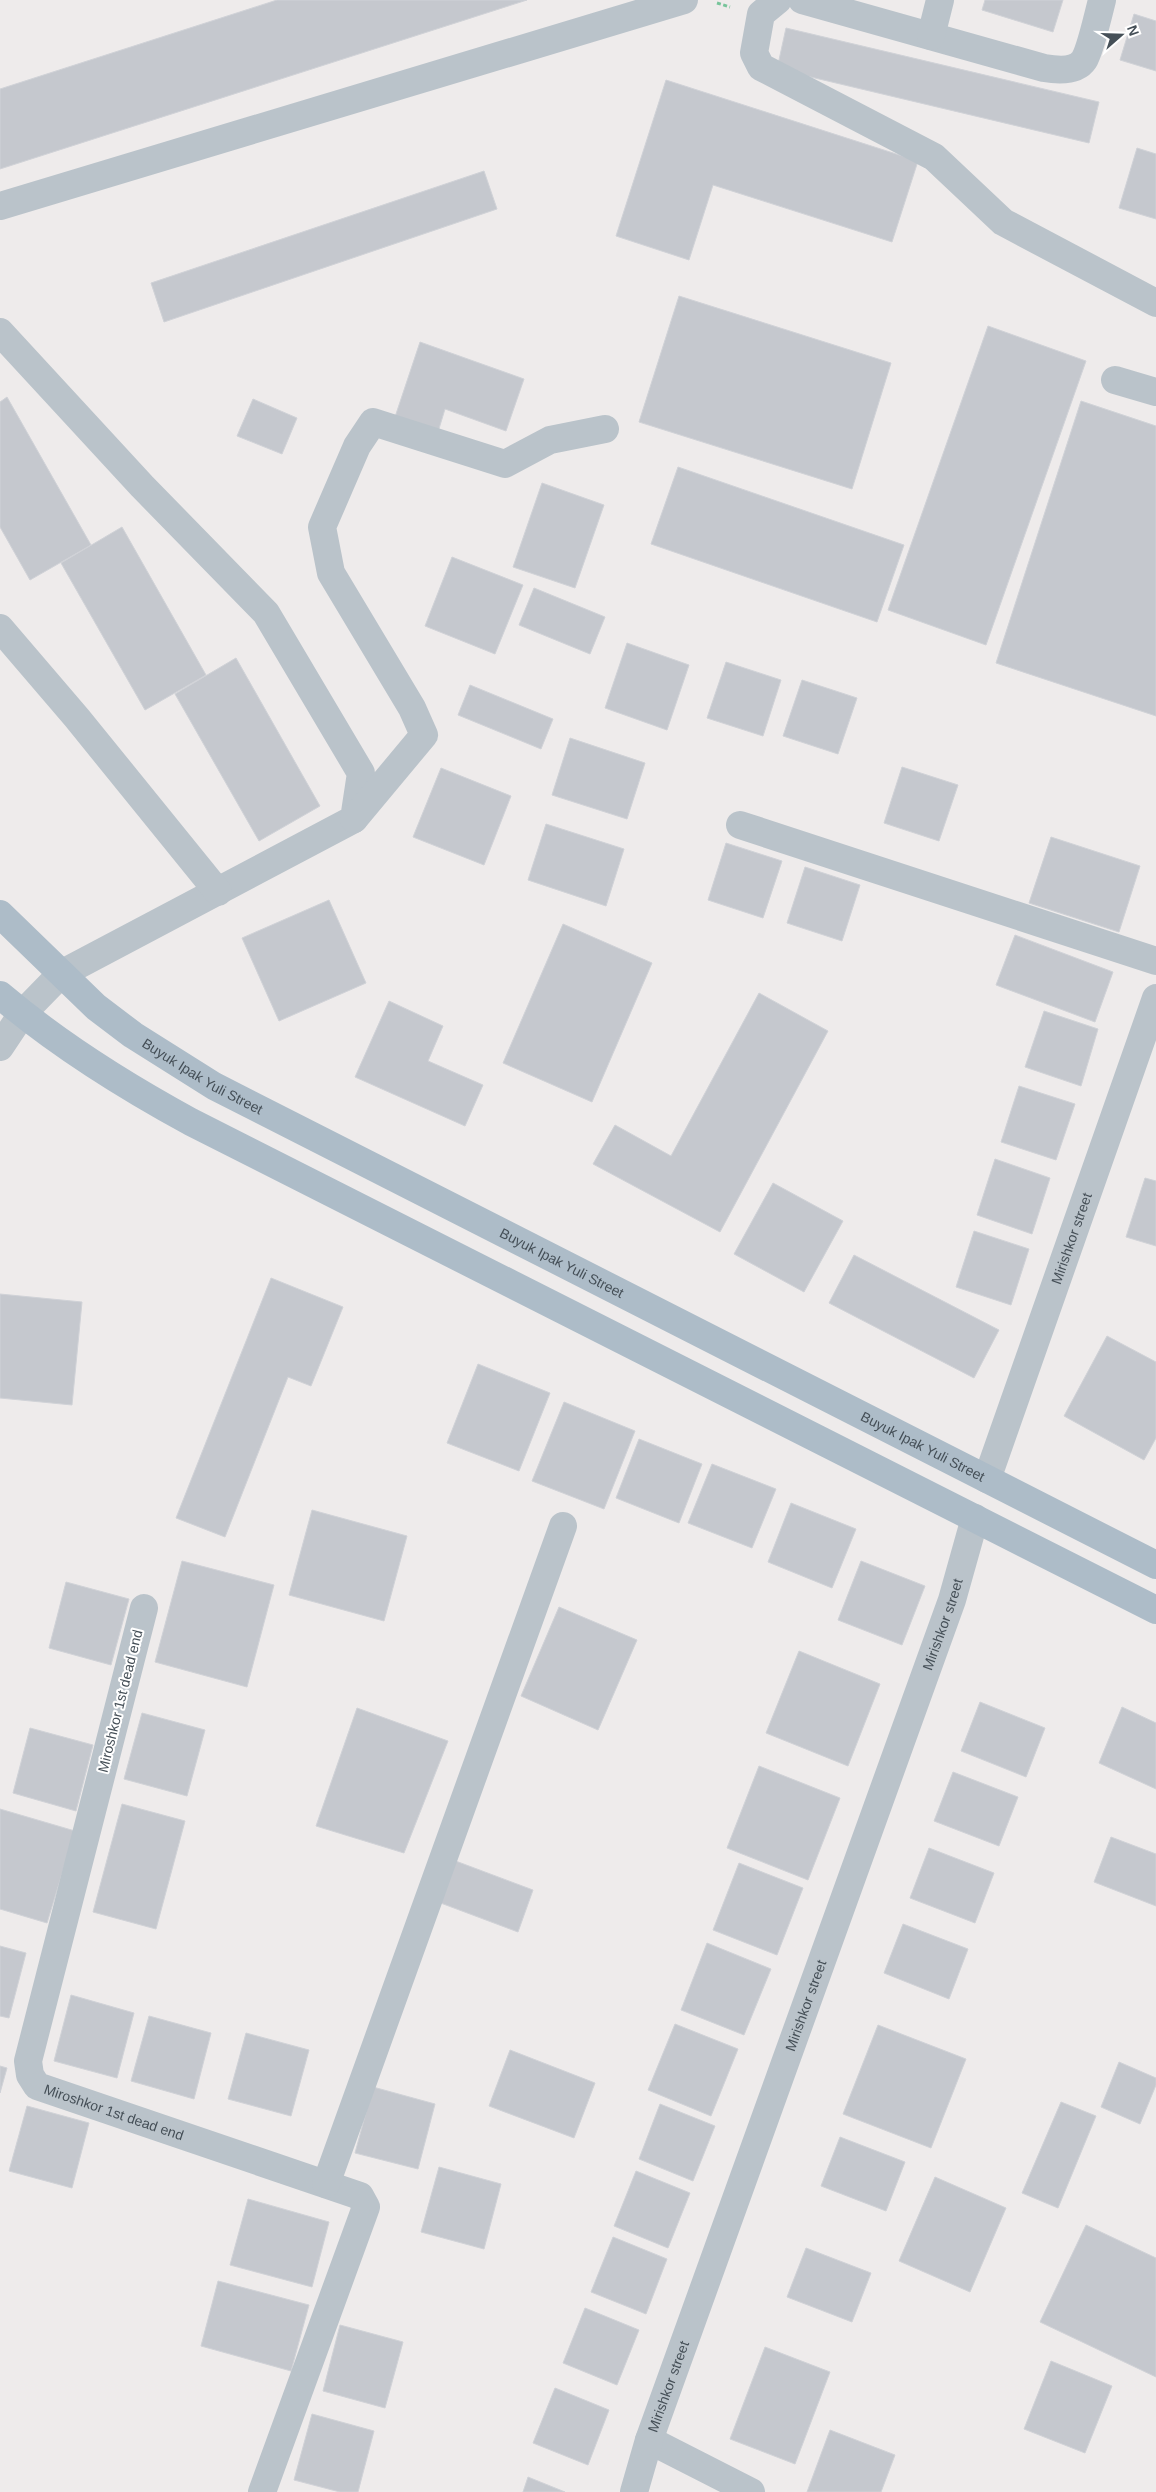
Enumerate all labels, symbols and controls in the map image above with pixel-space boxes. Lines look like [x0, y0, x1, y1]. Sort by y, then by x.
north arrow [1096, 10, 1146, 60]
text: N [1124, 23, 1142, 38]
street label: Buyuk Ipak Yuli Street [139, 1035, 266, 1117]
street label: Mirishkor street [1048, 1190, 1095, 1286]
street label: Buyuk Ipak Yuli Street [497, 1225, 627, 1301]
street label: Buyuk Ipak Yuli Street [858, 1408, 988, 1485]
street label: Mirishkor street [919, 1577, 966, 1672]
street label: Miroshkor 1st dead end [95, 1628, 145, 1774]
street label: Mirishkor street [782, 1958, 830, 2053]
street label: Miroshkor 1st dead end [42, 2081, 186, 2143]
street label: Mirishkor street [645, 2339, 692, 2434]

